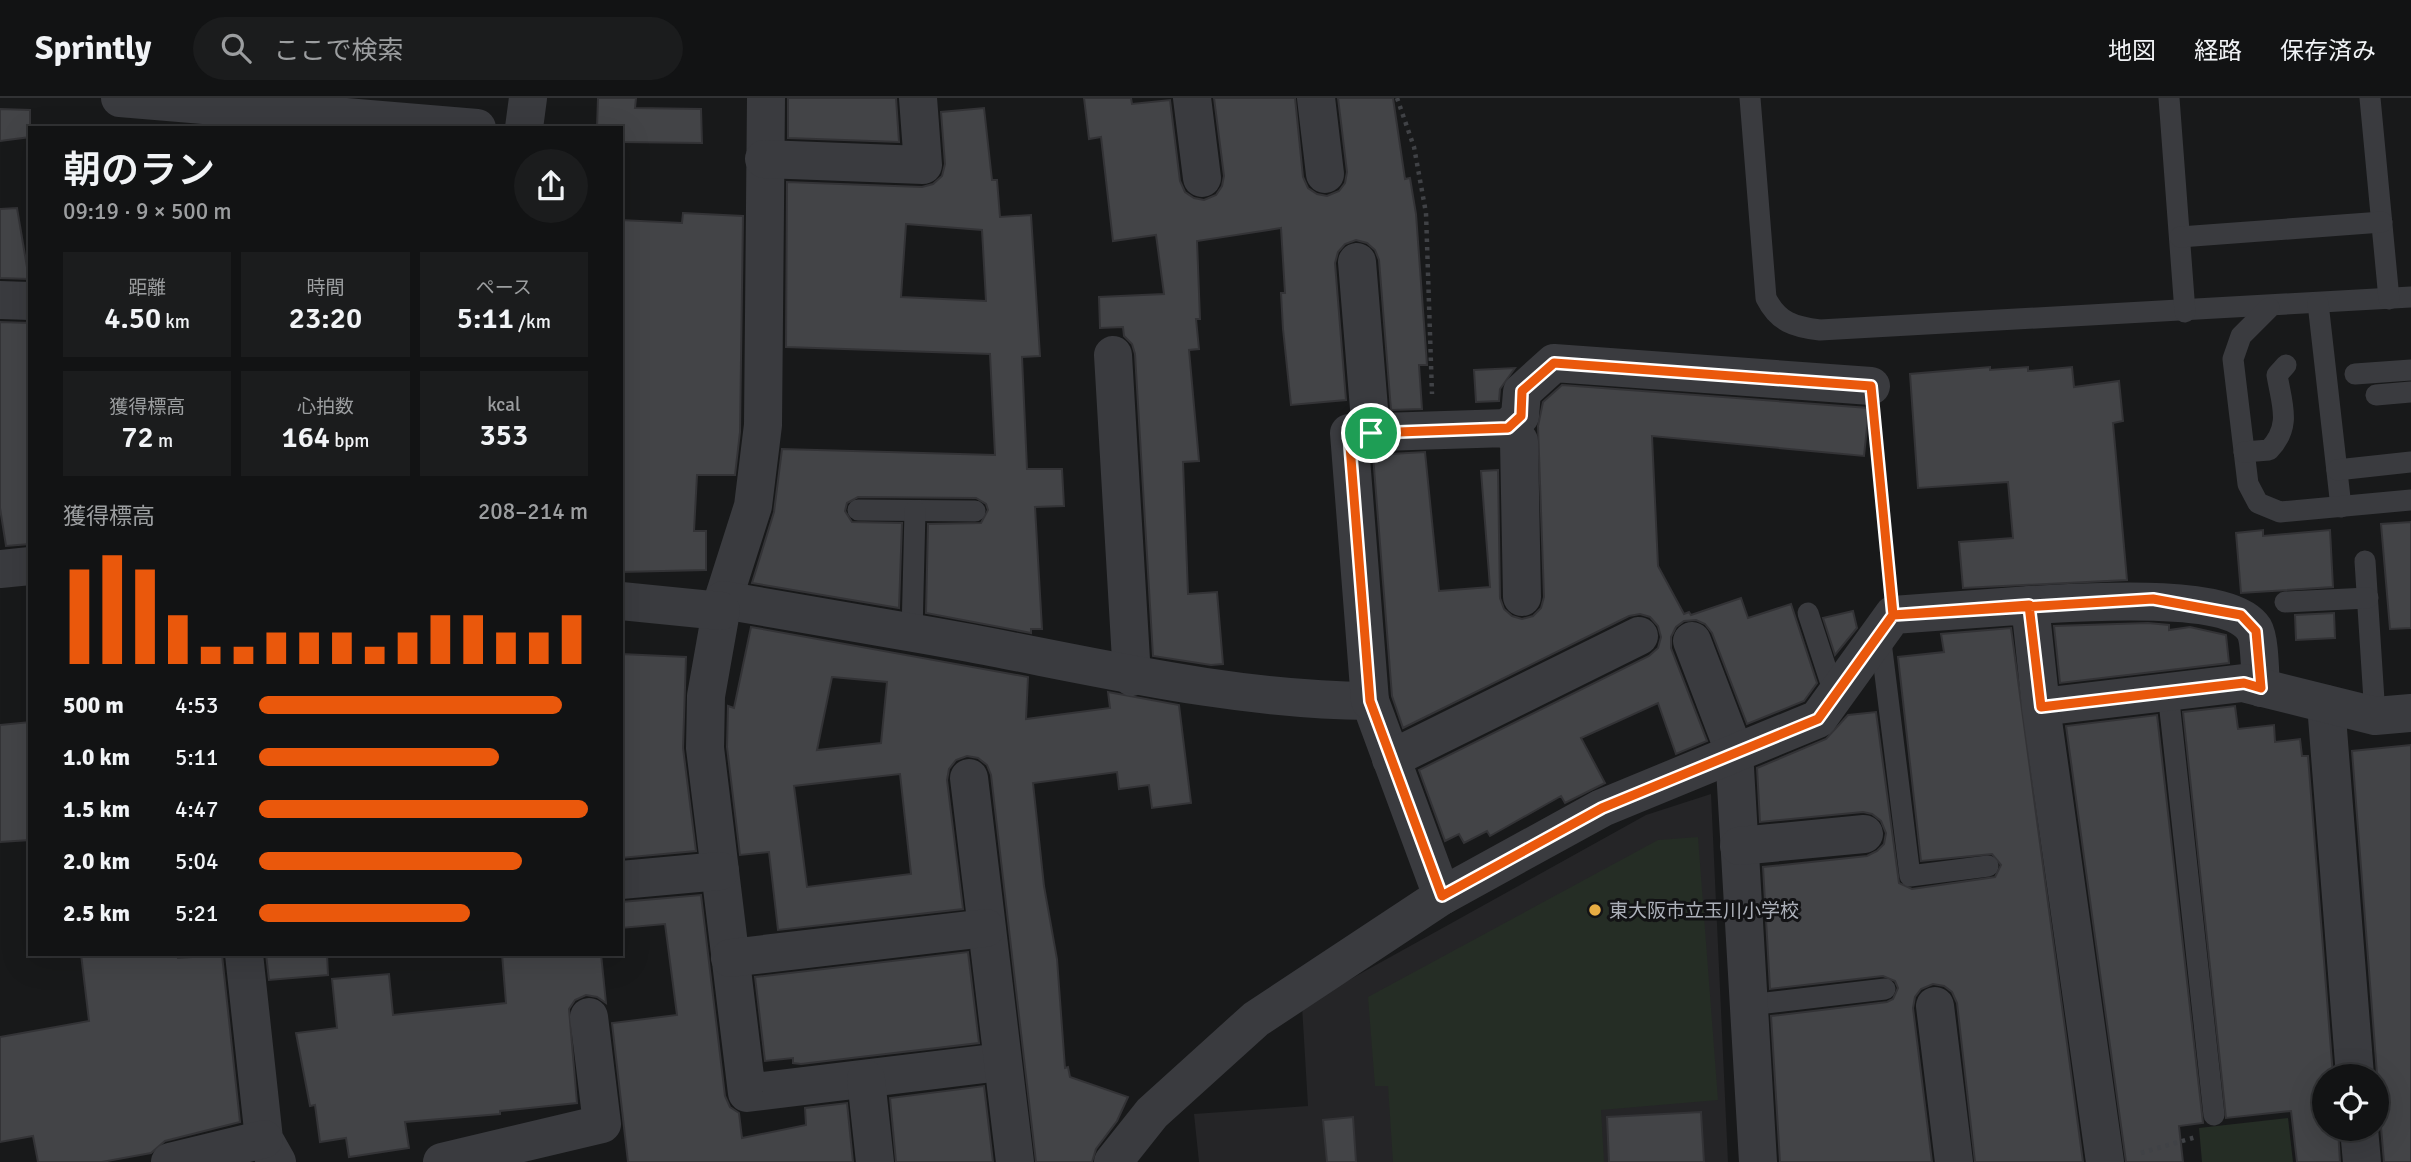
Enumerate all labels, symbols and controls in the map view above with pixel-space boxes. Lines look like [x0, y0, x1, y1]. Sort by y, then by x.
search box [193, 17, 683, 80]
text: Sprintly [35, 28, 151, 69]
icon: search [217, 29, 255, 67]
text: ここで検索 [273, 35, 403, 67]
text: 地図 [2108, 36, 2156, 66]
text: 経路 [2194, 36, 2242, 66]
text: 保存済み [2280, 36, 2376, 66]
text: 朝のラン [63, 147, 215, 194]
button: share [514, 149, 588, 223]
text: 09:19 · 9 × 500 m [63, 197, 232, 226]
text: 距離 [128, 276, 166, 300]
text: 時間 [306, 276, 345, 300]
text: ペース [476, 276, 532, 300]
text: 4.50 [104, 300, 161, 337]
text: 23:20 [289, 300, 362, 337]
text: 5:11 [457, 300, 514, 337]
text: km [161, 310, 190, 334]
text: /km [514, 310, 551, 334]
text: kcal [487, 393, 520, 417]
text: 獲得標高 [109, 395, 185, 419]
text: 心拍数 [297, 395, 354, 419]
pin [1341, 403, 1401, 463]
icon: arrive [1352, 414, 1390, 452]
text: 353 [480, 417, 528, 454]
text: 72 [121, 419, 154, 456]
text: 164 [281, 419, 330, 456]
text: m [154, 429, 173, 453]
text: bpm [330, 429, 370, 453]
text: 208–214 m [478, 497, 588, 526]
text: 獲得標高 [63, 502, 155, 531]
text: 500 m [63, 691, 124, 720]
text: 4:53 [175, 691, 218, 720]
text: 1.0 km [63, 743, 130, 772]
text: 5:11 [175, 743, 218, 772]
text: 1.5 km [63, 795, 130, 824]
text: 4:47 [175, 795, 218, 824]
text: 2.0 km [63, 847, 130, 876]
text: 5:04 [175, 847, 218, 876]
text: 2.5 km [63, 899, 130, 928]
text: 5:21 [175, 899, 218, 928]
place label: 東大阪市立玉川小学校 [1609, 899, 1799, 923]
marker: 東大阪市立玉川小学校 [1587, 902, 1603, 918]
map controls [2312, 1064, 2389, 1141]
button: locate [2312, 1064, 2389, 1141]

